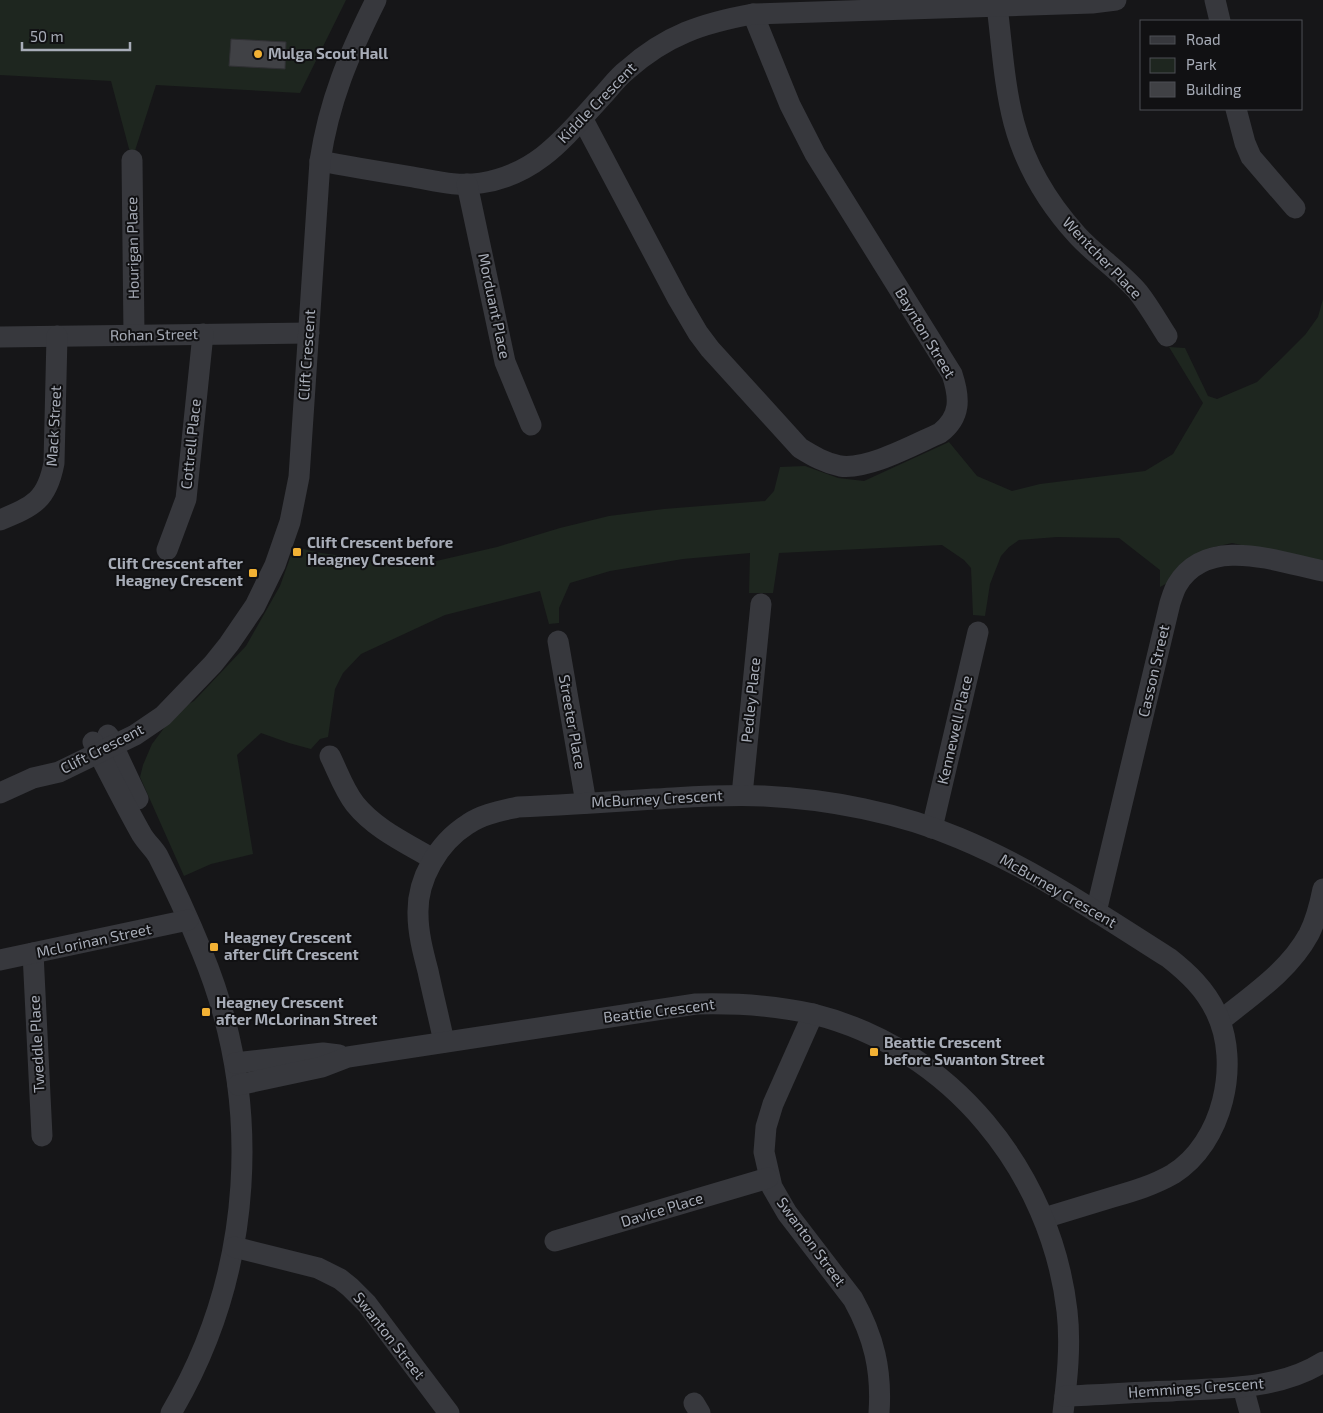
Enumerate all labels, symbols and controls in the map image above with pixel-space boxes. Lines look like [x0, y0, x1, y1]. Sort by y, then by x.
scale bar [22, 20, 130, 52]
legend [1140, 20, 1303, 110]
text: 50 m [30, 27, 64, 45]
text: Road [1186, 30, 1221, 48]
place label: Mulga Scout Hall [268, 44, 388, 62]
marker: Mulga Scout Hall [252, 48, 264, 60]
text: Park [1186, 55, 1217, 73]
street label: Kiddle Crescent [553, 58, 640, 146]
text: Building [1186, 80, 1242, 98]
street label: Hourigan Place [122, 197, 142, 299]
street label: Wentcher Place [1059, 213, 1146, 302]
street label: Morduant Place [475, 251, 515, 360]
street label: Baynton Street [892, 284, 960, 381]
street label: Clift Crescent [294, 309, 318, 401]
street label: Rohan Street [110, 324, 199, 344]
street label: Mack Street [42, 385, 64, 467]
street label: Cottrell Place [176, 398, 204, 490]
place label: Clift Crescent before Heagney Crescent [307, 533, 453, 569]
marker: Clift Crescent before Heagney Crescent [291, 546, 303, 558]
place label: Clift Crescent after Heagney Crescent [108, 554, 244, 590]
marker: Clift Crescent after Heagney Crescent [247, 567, 259, 579]
street label: Casson Street [1134, 623, 1172, 719]
street label: Pedley Place [737, 656, 763, 743]
street label: Streeter Place [556, 673, 590, 770]
street label: Kennewell Place [933, 674, 975, 786]
street label: Clift Crescent [57, 719, 147, 777]
street label: McBurney Crescent [591, 786, 723, 810]
street label: McBurney Crescent [997, 849, 1120, 931]
street label: McLorinan Street [35, 919, 153, 961]
place label: Heagney Crescent after Clift Crescent [224, 928, 359, 963]
marker: Heagney Crescent after Clift Crescent [208, 941, 220, 953]
place label: Heagney Crescent after McLorinan Street [216, 993, 377, 1028]
street label: Beattie Crescent [602, 994, 716, 1026]
street label: Tweddle Place [24, 995, 48, 1093]
marker: Heagney Crescent after McLorinan Street [200, 1006, 212, 1018]
place label: Beattie Crescent before Swanton Street [884, 1033, 1045, 1068]
marker: Beattie Crescent before Swanton Street [868, 1046, 880, 1058]
street label: Davice Place [618, 1188, 705, 1230]
street label: Swanton Street [773, 1193, 850, 1290]
street label: Swanton Street [350, 1288, 430, 1383]
street label: Hemmings Crescent [1128, 1373, 1265, 1401]

